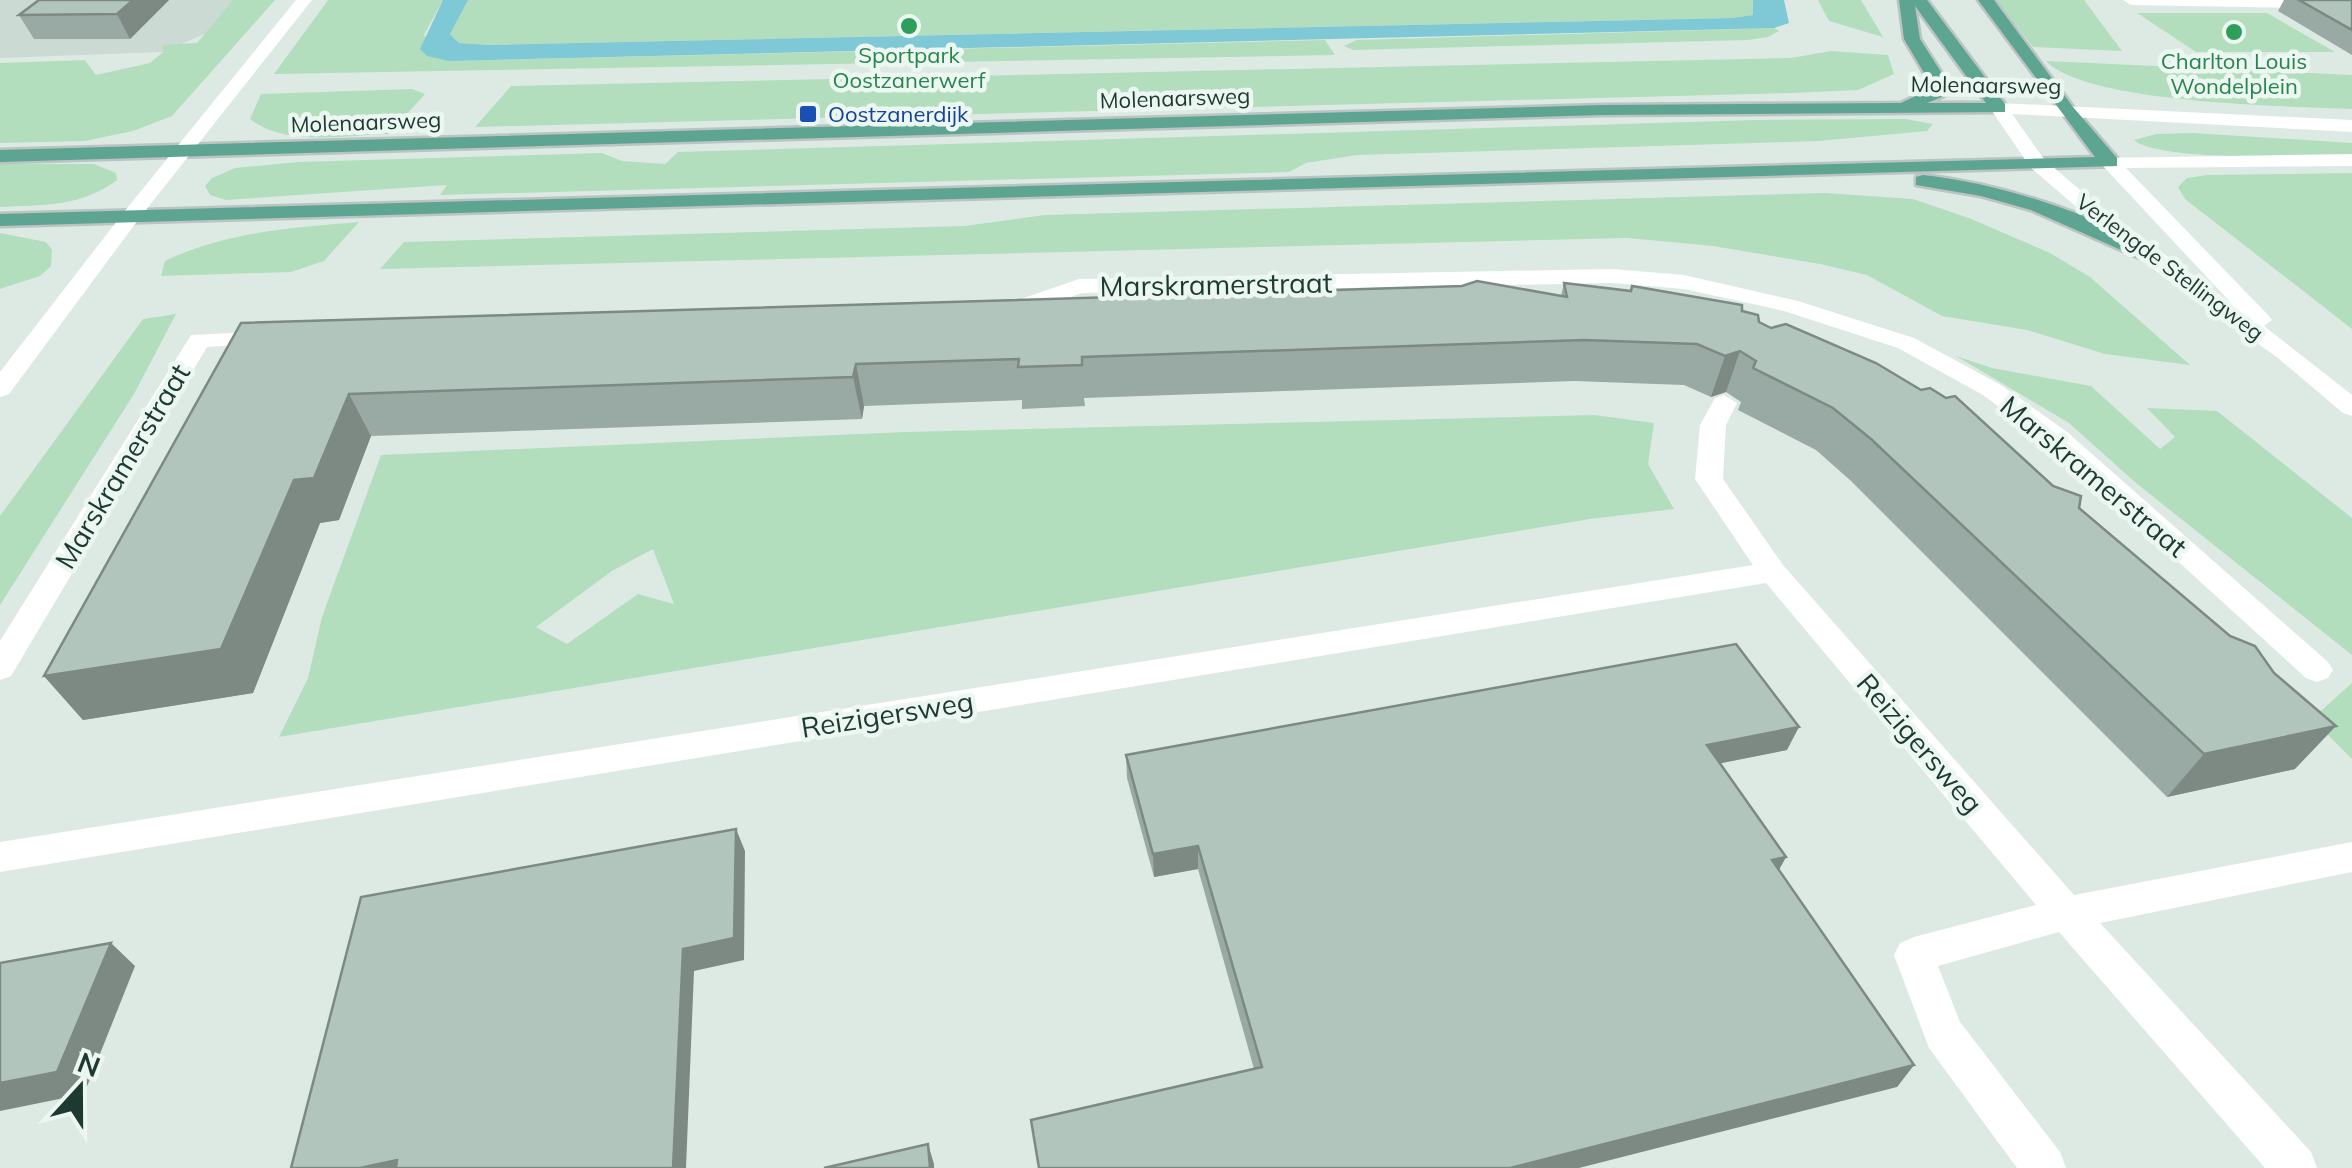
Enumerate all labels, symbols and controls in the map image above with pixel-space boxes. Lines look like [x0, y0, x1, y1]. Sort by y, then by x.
marker: Sportpark Oostzanerwerf [898, 15, 920, 37]
marker: Charlton Louis Wondelplein [2223, 21, 2245, 43]
place label: Sportpark Oostzanerwerf [833, 41, 986, 94]
place label: Charlton Louis Wondelplein [2161, 47, 2307, 100]
street label: Molenaarsweg [1910, 70, 2062, 100]
street label: Molenaarsweg [1099, 81, 1251, 115]
place label: Oostzanerdijk [828, 100, 969, 128]
marker: Oostzanerdijk [797, 103, 819, 125]
street label: Molenaarsweg [290, 105, 442, 139]
street label: Verlengde Stellingweg [2071, 187, 2269, 347]
street label: Marskramerstraat [1099, 264, 1333, 304]
street label: Marskramerstraat [47, 357, 197, 575]
street label: Marskramerstraat [1994, 388, 2195, 564]
street label: Reizigersweg [1850, 666, 1990, 820]
street label: Reizigersweg [798, 683, 976, 745]
north arrow [30, 1038, 130, 1138]
text: N [73, 1044, 105, 1084]

